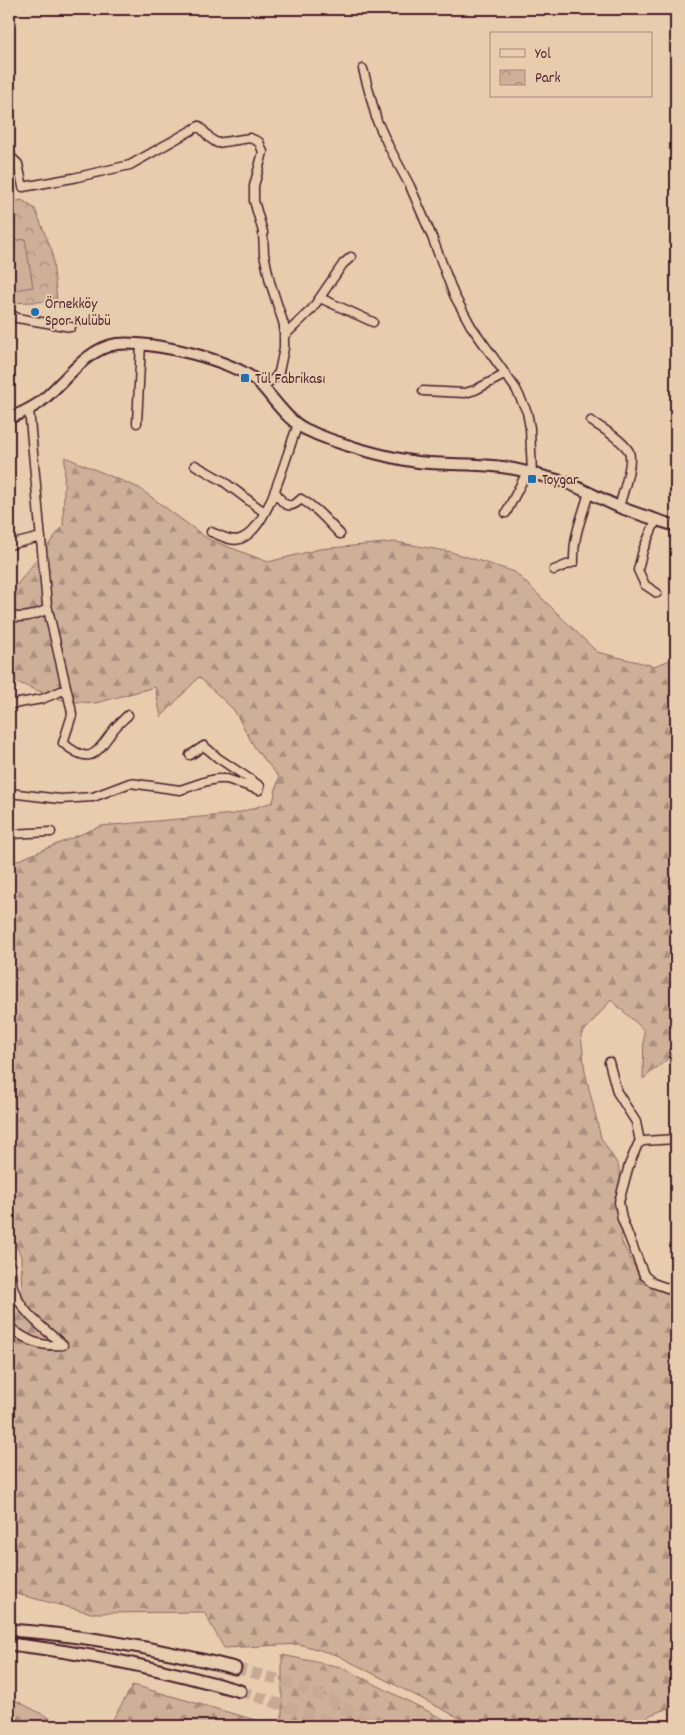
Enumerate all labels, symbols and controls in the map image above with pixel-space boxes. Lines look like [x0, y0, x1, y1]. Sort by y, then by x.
legend [490, 32, 652, 98]
text: Yol [535, 44, 551, 66]
text: Park [535, 68, 561, 90]
place label: Örnekköy Spor Kulübü [45, 294, 111, 333]
marker: Örnekköy Spor Kulübü [29, 306, 41, 318]
place label: Tül Fabrikası [255, 369, 326, 391]
marker: Tül Fabrikası [239, 372, 251, 384]
place label: Toygar [542, 470, 579, 492]
marker: Toygar [526, 473, 538, 485]

